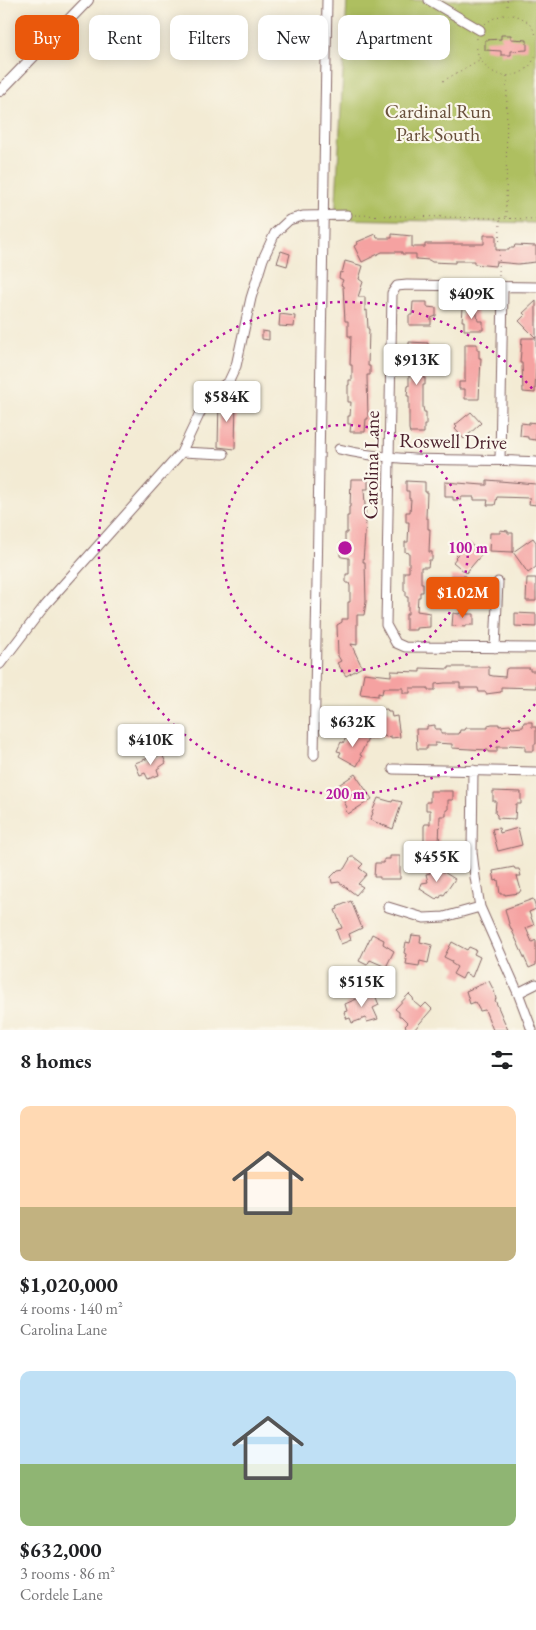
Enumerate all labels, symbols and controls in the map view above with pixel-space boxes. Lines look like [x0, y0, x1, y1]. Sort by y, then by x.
chip: Buy [15, 15, 79, 60]
chip: Rent [89, 15, 160, 60]
chip: Filters [170, 15, 248, 60]
chip: New [258, 15, 328, 60]
chip: Apartment [338, 15, 450, 60]
park label: Cardinal Run Park South [385, 98, 492, 147]
pin: $409K [437, 278, 507, 320]
text: $409K [450, 283, 494, 304]
pin: $913K [382, 344, 452, 386]
text: $913K [395, 349, 439, 370]
pin: $584K [192, 380, 262, 423]
text: $584K [205, 386, 249, 407]
street label: Carolina Lane [357, 410, 385, 520]
street label: Roswell Drive [399, 427, 507, 455]
text: 100 m [448, 538, 488, 557]
centre of rings [336, 539, 354, 557]
pin: $1.02M [422, 576, 504, 619]
text: $1.02M [437, 582, 489, 603]
pin: $632K [318, 706, 388, 748]
text: $632K [331, 711, 375, 732]
pin: $410K [116, 724, 186, 766]
text: $410K [129, 729, 173, 750]
text: 200 m [325, 784, 365, 803]
pin: $455K [402, 840, 472, 883]
text: $455K [415, 846, 459, 867]
pin: $515K [327, 966, 397, 1008]
text: $515K [340, 971, 384, 992]
icon: filters [488, 1046, 516, 1074]
text: 8 homes [20, 1047, 92, 1074]
icon: home [223, 1138, 313, 1228]
text: $1,020,000 [20, 1271, 118, 1298]
text: 4 rooms · 140 m² [20, 1298, 123, 1319]
text: Carolina Lane [20, 1319, 107, 1340]
icon: home [223, 1403, 313, 1493]
text: $632,000 [20, 1536, 102, 1563]
text: 3 rooms · 86 m² [20, 1563, 115, 1584]
text: Cordele Lane [20, 1584, 103, 1605]

